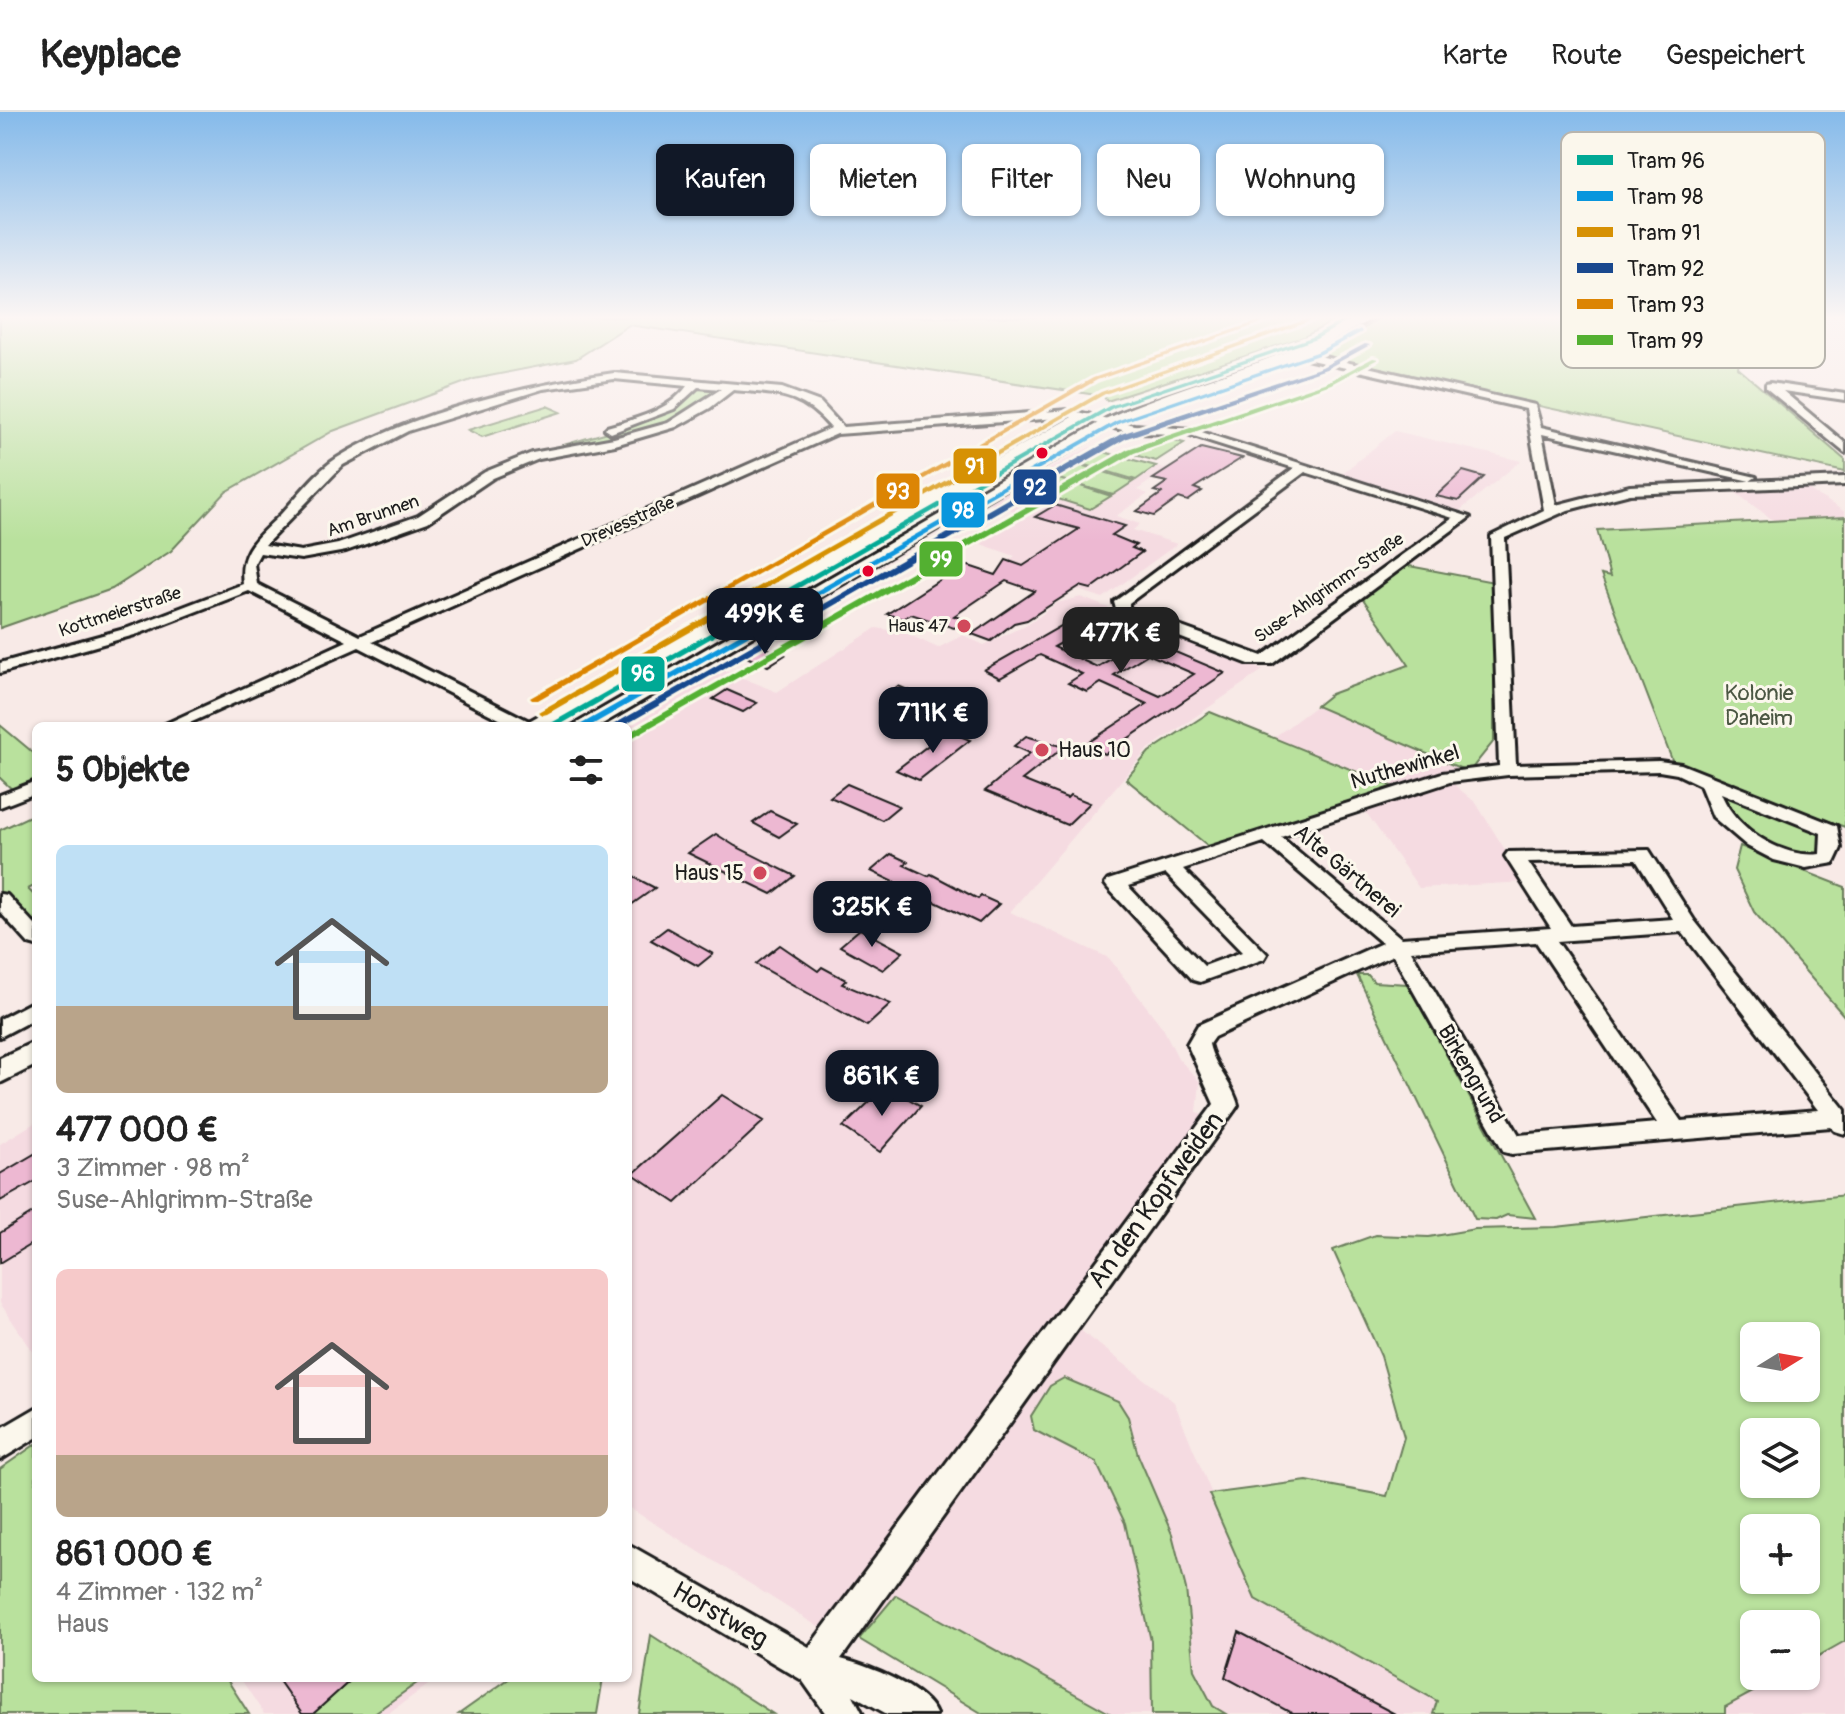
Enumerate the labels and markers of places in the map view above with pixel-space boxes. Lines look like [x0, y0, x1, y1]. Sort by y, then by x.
unlabelled marker [1034, 445, 1050, 461]
unlabelled marker [860, 563, 876, 579]
pin: 499K € [700, 588, 830, 656]
pin: 477K € [1056, 607, 1186, 675]
place label: Haus 47 [888, 615, 948, 638]
marker: Haus 47 [955, 617, 973, 635]
pin: 711K € [868, 687, 998, 755]
place label: Haus 10 [1058, 736, 1131, 764]
marker: Haus 10 [1033, 741, 1051, 759]
place label: Haus 15 [674, 859, 744, 887]
marker: Haus 15 [751, 864, 769, 882]
pin: 325K € [807, 881, 937, 949]
pin: 861K € [817, 1050, 947, 1118]

